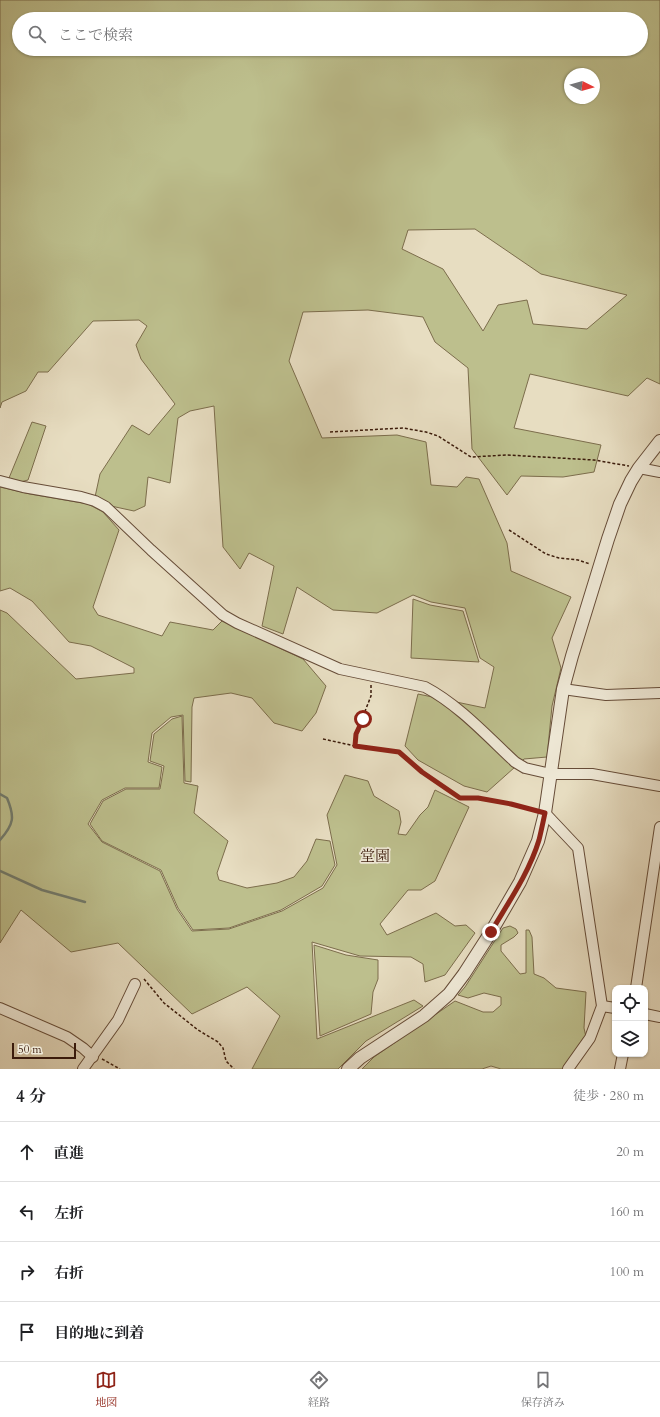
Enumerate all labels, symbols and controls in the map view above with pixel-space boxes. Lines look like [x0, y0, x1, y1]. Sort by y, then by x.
search box [12, 12, 648, 56]
icon: search [26, 23, 48, 45]
text: ここで検索 [58, 25, 133, 45]
north arrow [564, 68, 600, 104]
route start [354, 710, 372, 728]
district label: 堂園 [360, 846, 390, 866]
route end [482, 923, 500, 941]
map controls [612, 985, 648, 1057]
button: locate [612, 985, 648, 1021]
button: layers [612, 1021, 648, 1057]
scale bar [12, 1041, 76, 1060]
text: 50 m [18, 1042, 42, 1057]
text: 4 分 [16, 1085, 46, 1108]
text: 徒歩 · 280 m [573, 1087, 644, 1105]
icon: ahead [16, 1141, 38, 1163]
text: 直進 [54, 1143, 84, 1163]
text: 20 m [616, 1143, 644, 1161]
icon: left [16, 1201, 38, 1223]
text: 左折 [54, 1203, 84, 1223]
text: 160 m [610, 1203, 644, 1221]
icon: right [16, 1261, 38, 1283]
text: 右折 [54, 1263, 84, 1283]
text: 100 m [610, 1263, 644, 1281]
icon: arrive [16, 1321, 38, 1343]
text: 目的地に到着 [54, 1323, 144, 1343]
tab: 地図 [95, 1369, 117, 1410]
tab: 経路 [308, 1369, 330, 1410]
tab: 保存済み [521, 1369, 565, 1410]

